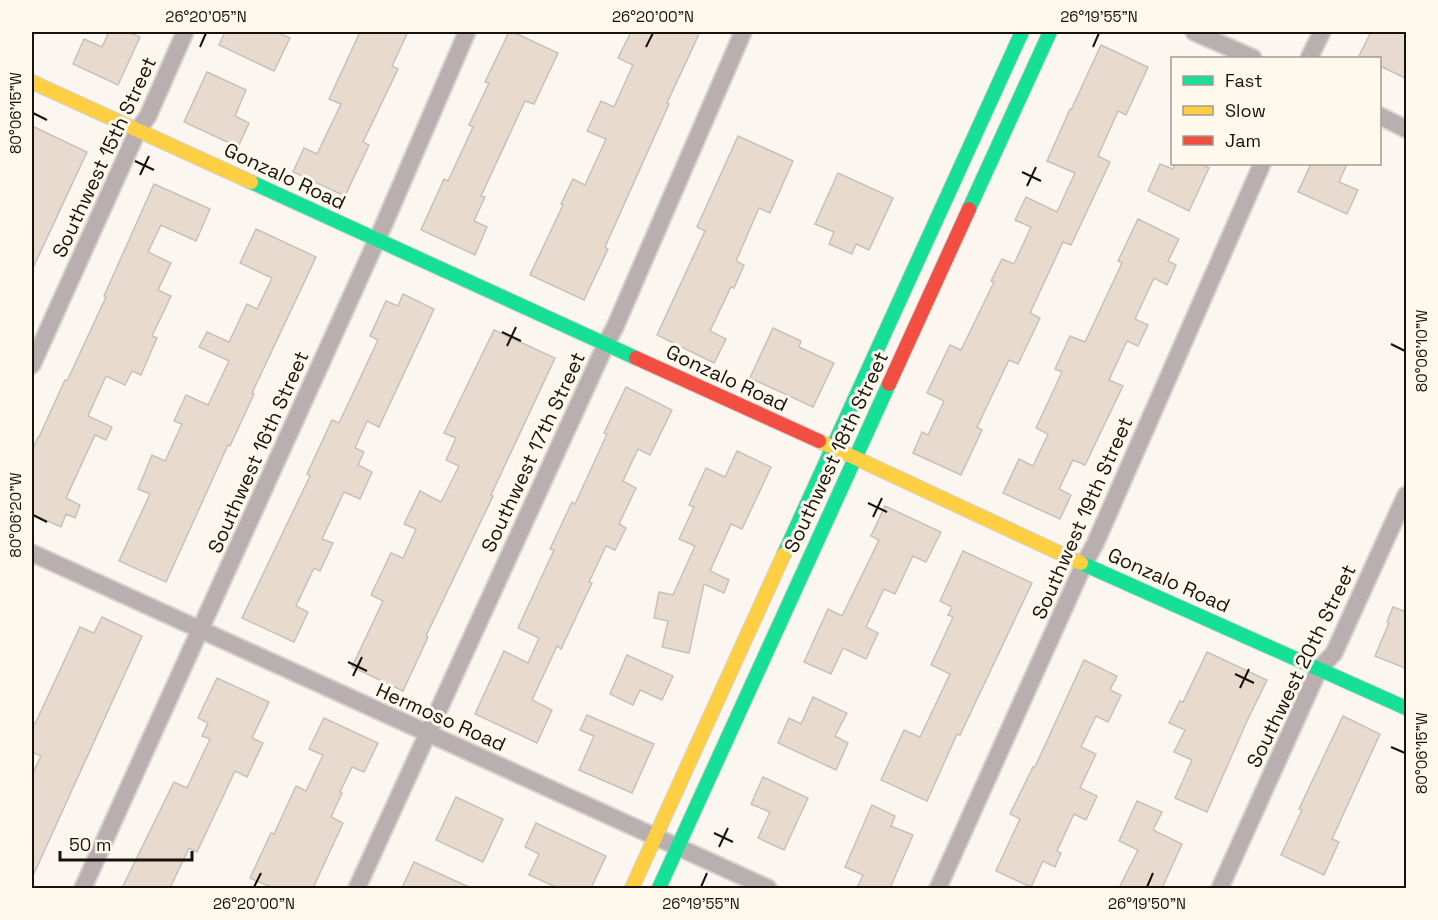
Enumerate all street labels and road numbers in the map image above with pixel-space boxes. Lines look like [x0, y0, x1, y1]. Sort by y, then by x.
street label: Southwest 15th Street [46, 52, 162, 262]
street label: Gonzalo Road [220, 136, 350, 216]
street label: Gonzalo Road [662, 338, 792, 418]
street label: Southwest 16th Street [202, 347, 314, 557]
street label: Southwest 18th Street [778, 347, 894, 557]
street label: Southwest 17th Street [475, 348, 591, 556]
street label: Southwest 19th Street [1026, 413, 1138, 623]
street label: Gonzalo Road [1104, 541, 1234, 619]
street label: Southwest 20th Street [1240, 560, 1362, 772]
street label: Hermoso Road [372, 677, 510, 757]

